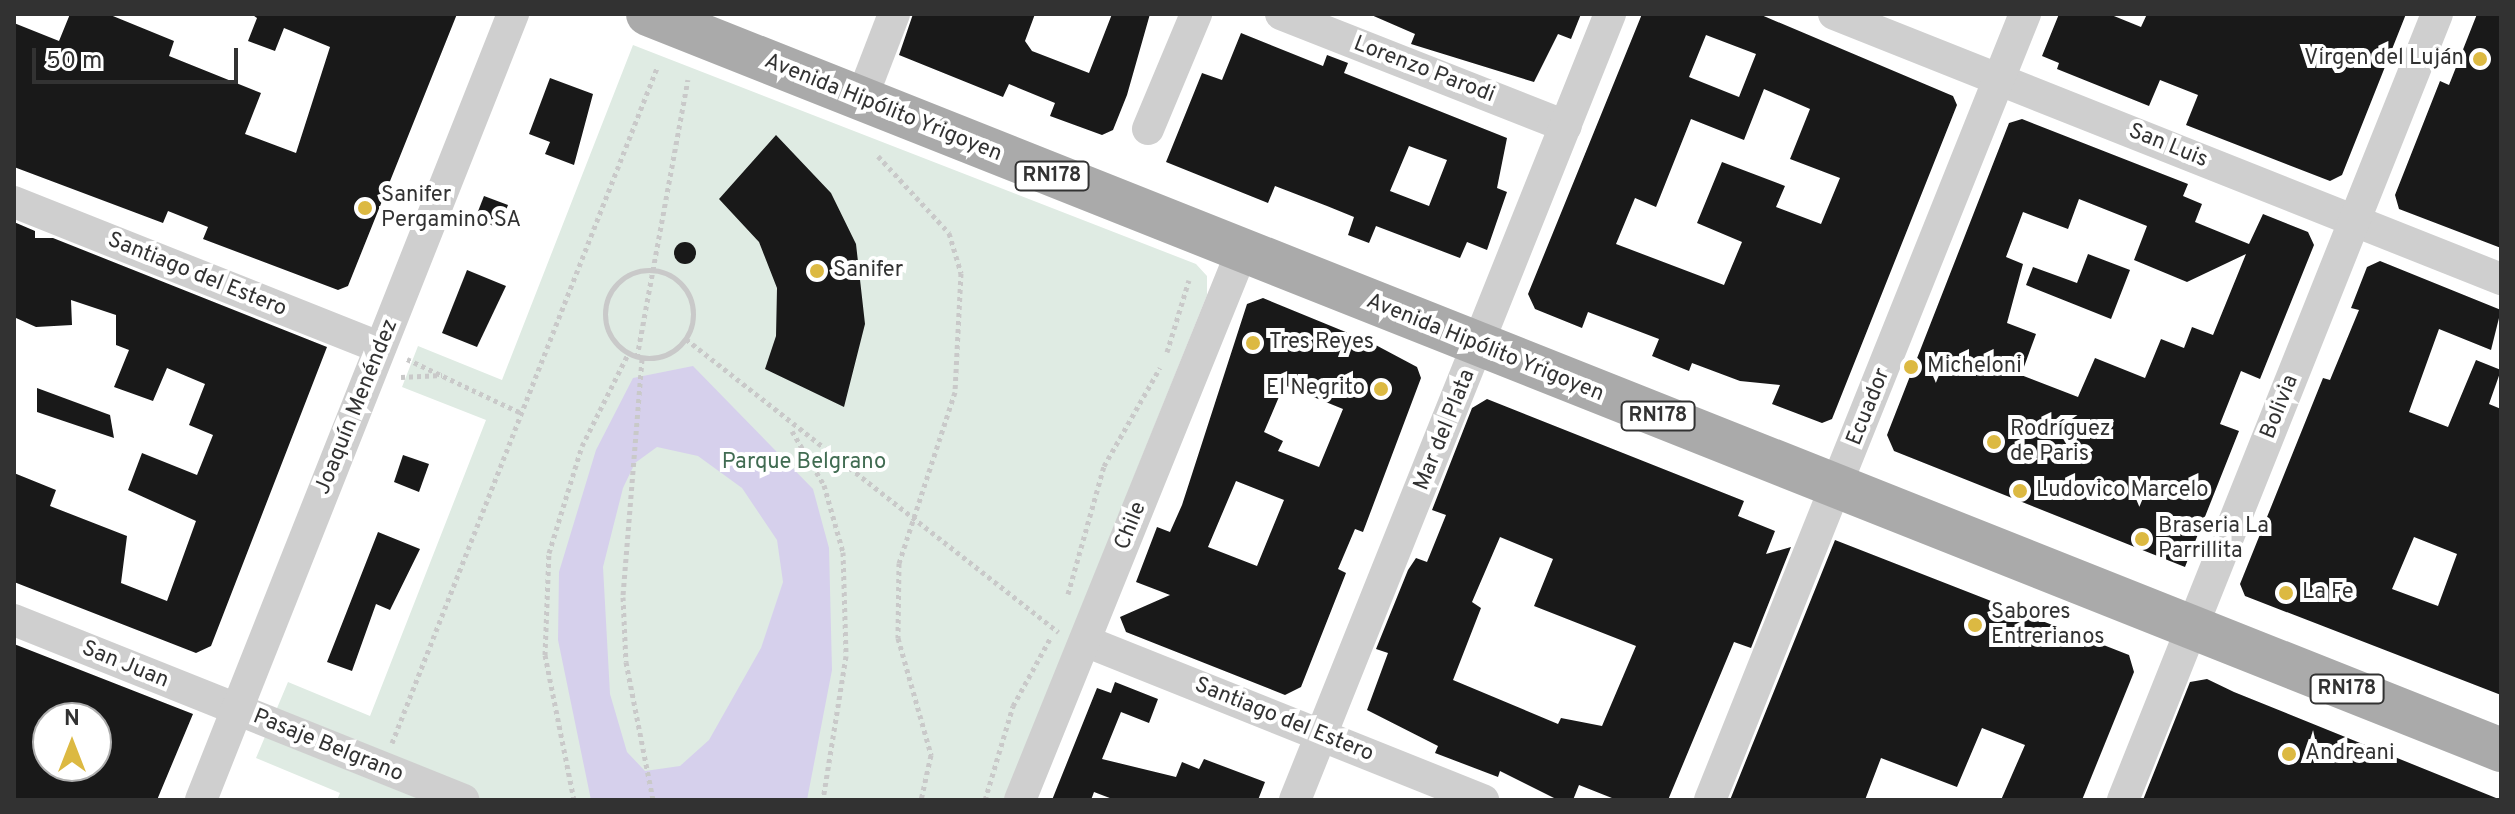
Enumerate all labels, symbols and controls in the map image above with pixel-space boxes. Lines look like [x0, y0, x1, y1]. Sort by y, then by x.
street label: Lorenzo Parodi [1350, 31, 1498, 109]
scale bar [36, 32, 242, 82]
place label: Virgen del Luján [2304, 46, 2464, 72]
text: 50 m [46, 47, 102, 77]
street label: Avenida Hipólito Yrigoyen [760, 48, 1006, 168]
marker: Virgen del Luján [2471, 50, 2489, 68]
street label: San Luis [2124, 118, 2212, 174]
road number: RN178 [1014, 160, 1090, 192]
place label: Sanifer Pergamino SA [381, 182, 521, 234]
marker: Sanifer Pergamino SA [356, 199, 374, 217]
street label: Santiago del Estero [104, 227, 290, 323]
place label: Sanifer [833, 258, 903, 284]
marker: Sanifer [808, 262, 826, 280]
street label: Avenida Hipólito Yrigoyen [1362, 288, 1608, 408]
street label: Joaquín Menéndez [310, 316, 404, 498]
place label: Tres Reyes [1269, 330, 1374, 356]
marker: Tres Reyes [1244, 334, 1262, 352]
place label: Micheloni [1927, 354, 2022, 380]
marker: Micheloni [1902, 358, 1920, 376]
street label: Ecuador [1842, 365, 1896, 449]
street label: Mar del Plata [1409, 366, 1481, 494]
street label: Bolivia [2255, 371, 2305, 443]
place label: El Negrito [1266, 376, 1365, 402]
marker: El Negrito [1372, 380, 1390, 398]
road number: RN178 [1620, 400, 1696, 432]
place label: Rodríguez de Paris [2010, 416, 2111, 468]
marker: Rodríguez de Paris [1985, 433, 2003, 451]
park label: Parque Belgrano [722, 450, 886, 476]
place label: Ludovico Marcelo [2036, 478, 2209, 504]
marker: Ludovico Marcelo [2011, 482, 2029, 500]
street label: Chile [1109, 498, 1153, 554]
place label: Braseria La Parrillita [2158, 513, 2269, 564]
marker: Braseria La Parrillita [2133, 530, 2151, 548]
place label: La Fe [2302, 580, 2353, 606]
marker: La Fe [2277, 584, 2295, 602]
place label: Sabores Entrerianos [1991, 599, 2105, 650]
marker: Sabores Entrerianos [1966, 616, 1984, 634]
street label: San Juan [78, 636, 172, 694]
street label: Santiago del Estero [1191, 672, 1377, 768]
road number: RN178 [2309, 673, 2385, 705]
north arrow [32, 702, 112, 782]
street label: Pasaje Belgrano [249, 704, 407, 788]
text: N [64, 706, 80, 733]
place label: Andreani [2305, 741, 2395, 767]
marker: Andreani [2280, 745, 2298, 763]

